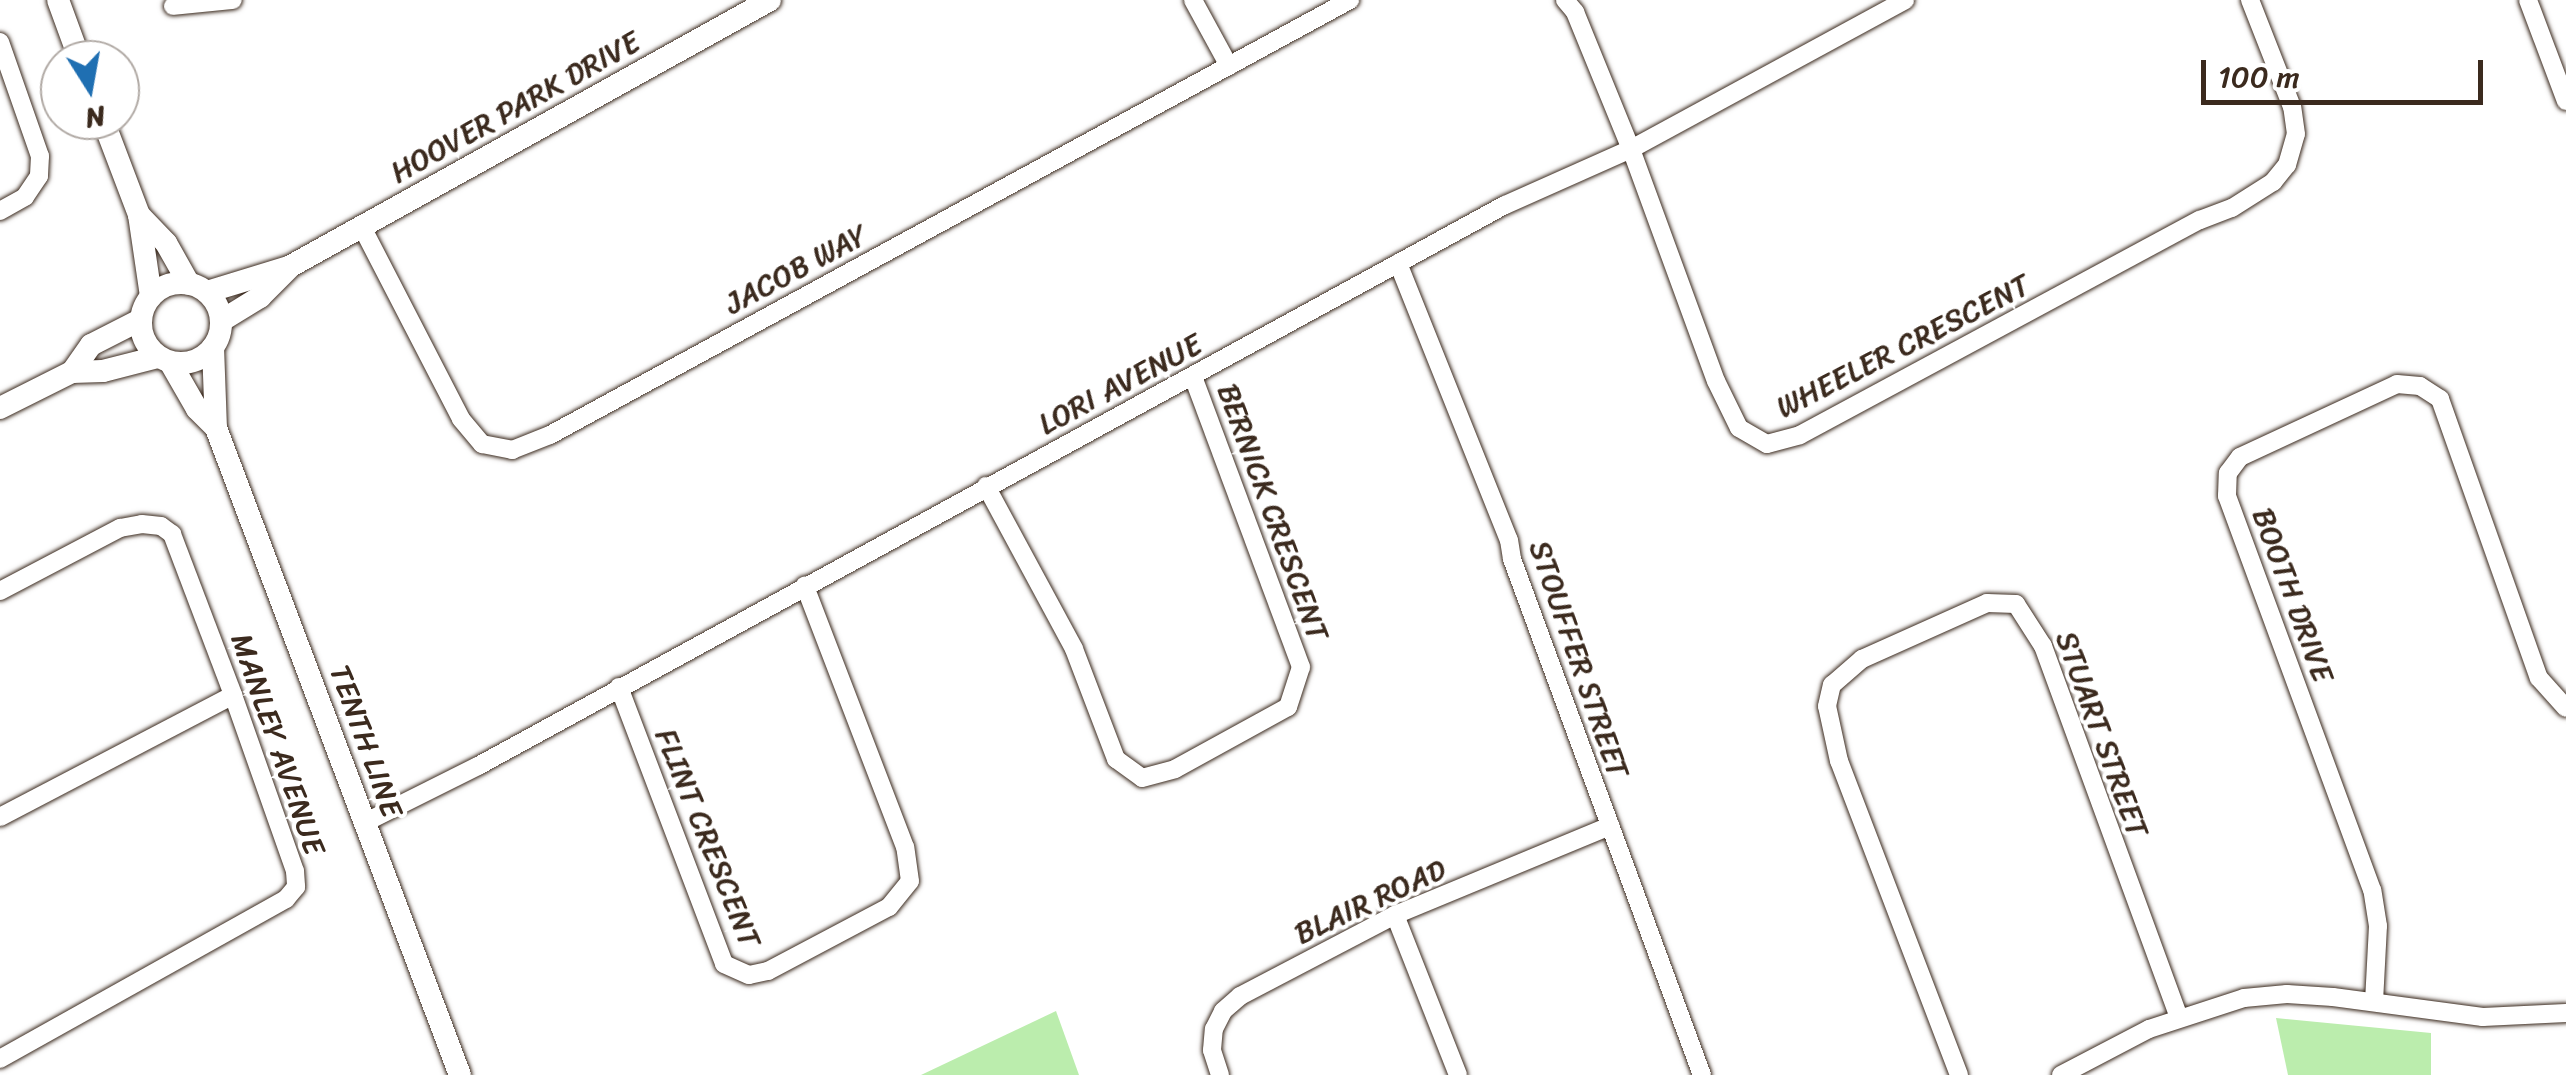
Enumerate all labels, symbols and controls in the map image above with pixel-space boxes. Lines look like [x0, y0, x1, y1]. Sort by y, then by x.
street label: HOOVER PARK DRIVE [383, 23, 647, 191]
north arrow [40, 40, 140, 140]
scale bar [2206, 40, 2488, 102]
text: 100 m [2218, 50, 2300, 104]
text: N [81, 92, 110, 144]
street label: JACOB WAY [719, 216, 873, 322]
street label: WHEELER CRESCENT [1772, 268, 2034, 424]
street label: LORI AVENUE [1032, 326, 1208, 442]
street label: BERNICK CRESCENT [1210, 380, 1336, 644]
street label: BOOTH DRIVE [2244, 502, 2342, 688]
street label: STOUFFER STREET [1521, 534, 1637, 784]
street label: STUART STREET [2048, 626, 2156, 842]
street label: MANLEY AVENUE [223, 629, 333, 859]
street label: TENTH LINE [321, 659, 411, 823]
street label: FLINT CRESCENT [648, 725, 768, 951]
street label: BLAIR ROAD [1289, 850, 1451, 952]

